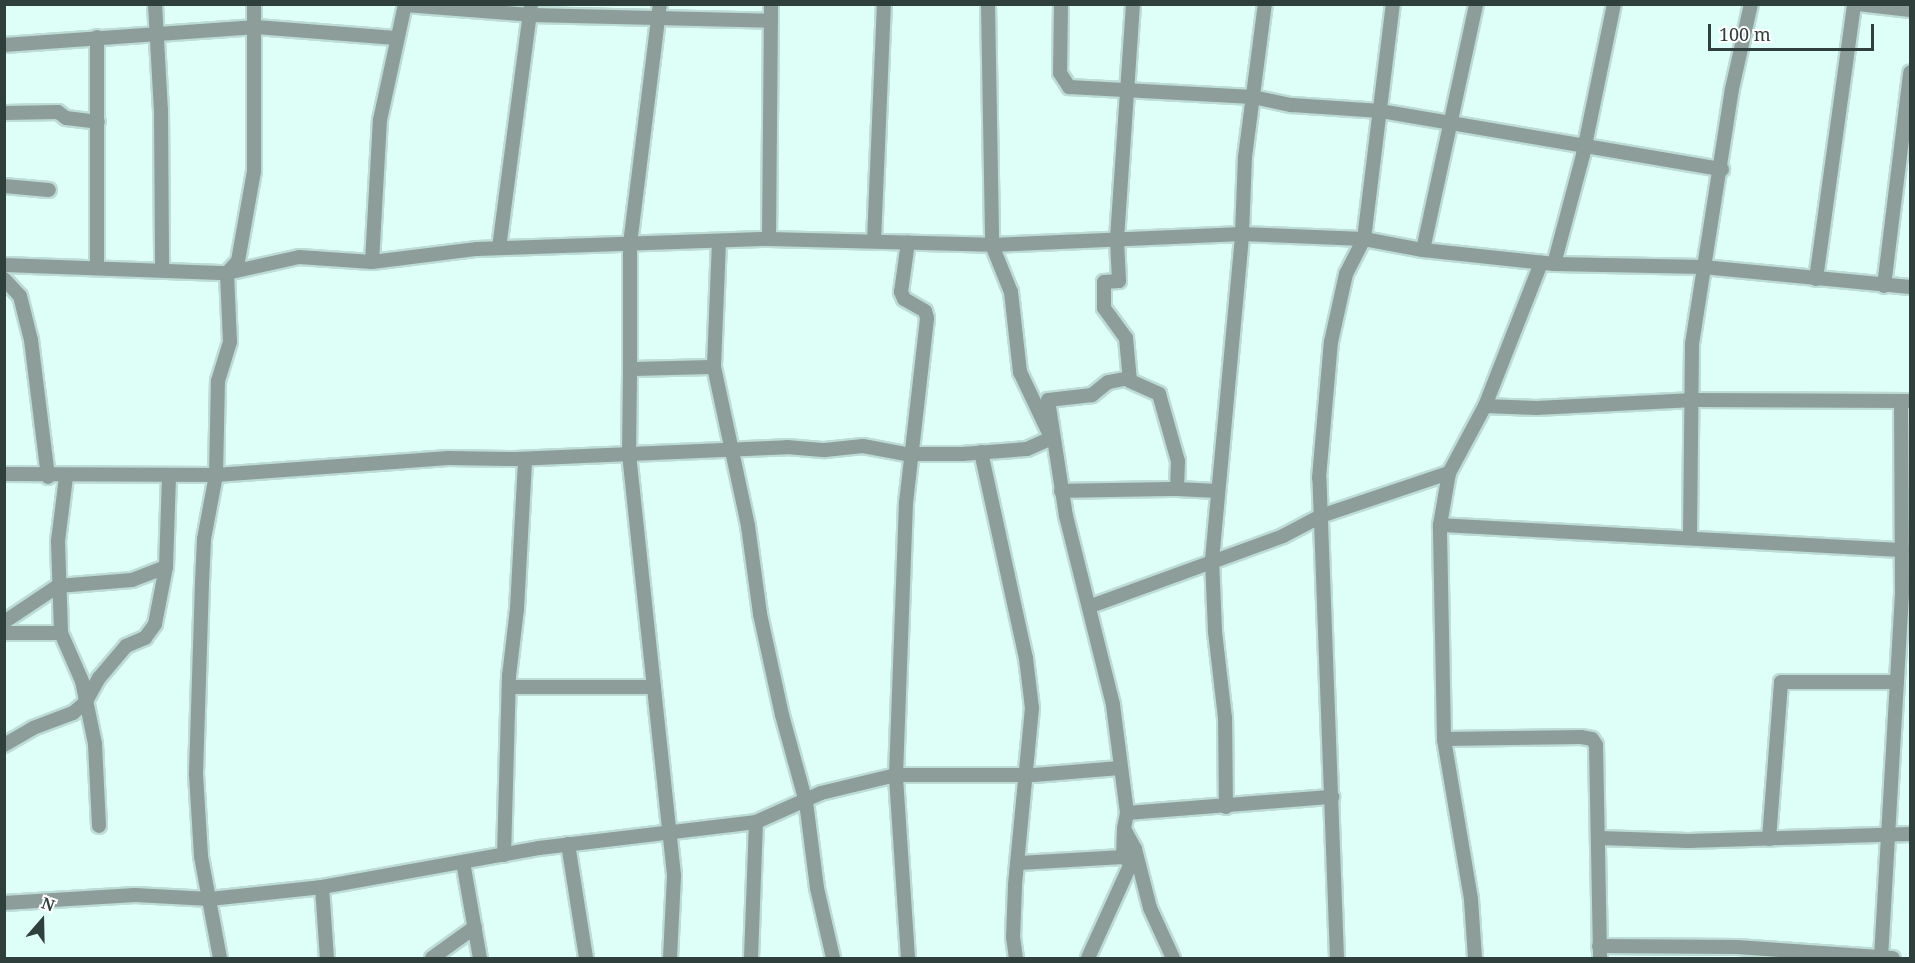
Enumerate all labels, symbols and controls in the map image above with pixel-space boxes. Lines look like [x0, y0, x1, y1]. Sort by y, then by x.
scale bar [1711, 12, 1878, 50]
text: 100 m [1719, 22, 1771, 46]
north arrow [12, 891, 72, 951]
text: N [38, 892, 58, 917]

